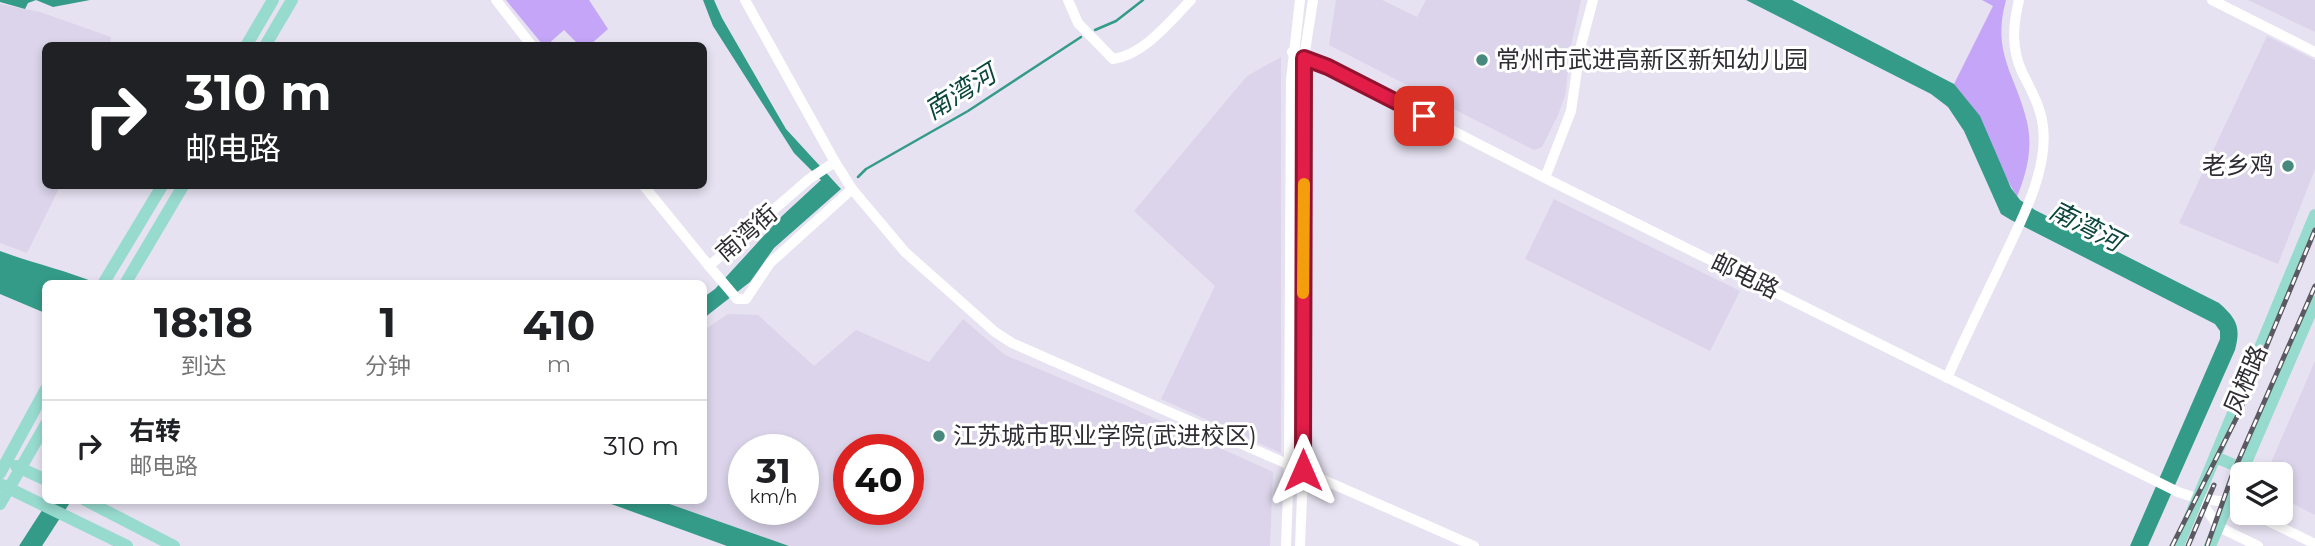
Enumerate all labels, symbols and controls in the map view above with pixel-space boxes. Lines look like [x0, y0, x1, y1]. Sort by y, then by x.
place label: 常州市武进高新区新知幼儿园 [1496, 45, 1808, 74]
marker: 常州市武进高新区新知幼儿园 [1474, 52, 1490, 68]
water label: 南湾河 [918, 55, 1006, 126]
text: 310 m [185, 63, 332, 122]
icon: right [70, 70, 161, 161]
pin [1394, 86, 1454, 146]
icon: arrive [1405, 97, 1443, 135]
text: 邮电路 [185, 129, 281, 168]
place label: 老乡鸡 [2202, 151, 2274, 180]
marker: 老乡鸡 [2280, 158, 2296, 174]
water label: 南湾河 [2044, 194, 2132, 260]
street label: 南湾街 [710, 198, 783, 267]
street label: 邮电路 [1707, 247, 1784, 304]
text: 18:18 [154, 296, 253, 348]
text: 1 [380, 296, 396, 348]
text: 410 [522, 299, 595, 351]
street label: 凤栖路 [2218, 341, 2273, 419]
text: m [547, 350, 571, 378]
text: 到达 [180, 352, 226, 380]
text: 分钟 [365, 352, 411, 380]
text: 右转 [129, 415, 181, 447]
place label: 江苏城市职业学院(武进校区) [953, 421, 1257, 450]
icon: right [70, 427, 108, 465]
marker: 江苏城市职业学院(武进校区) [931, 428, 947, 444]
text: 310 m [603, 430, 679, 462]
position arrow [1266, 433, 1340, 507]
speed limit sign: 40 [833, 434, 924, 525]
text: 31 [756, 449, 791, 492]
text: 邮电路 [129, 452, 198, 480]
map controls [2230, 462, 2293, 525]
button: layers [2230, 462, 2293, 525]
text: km/h [749, 486, 798, 508]

